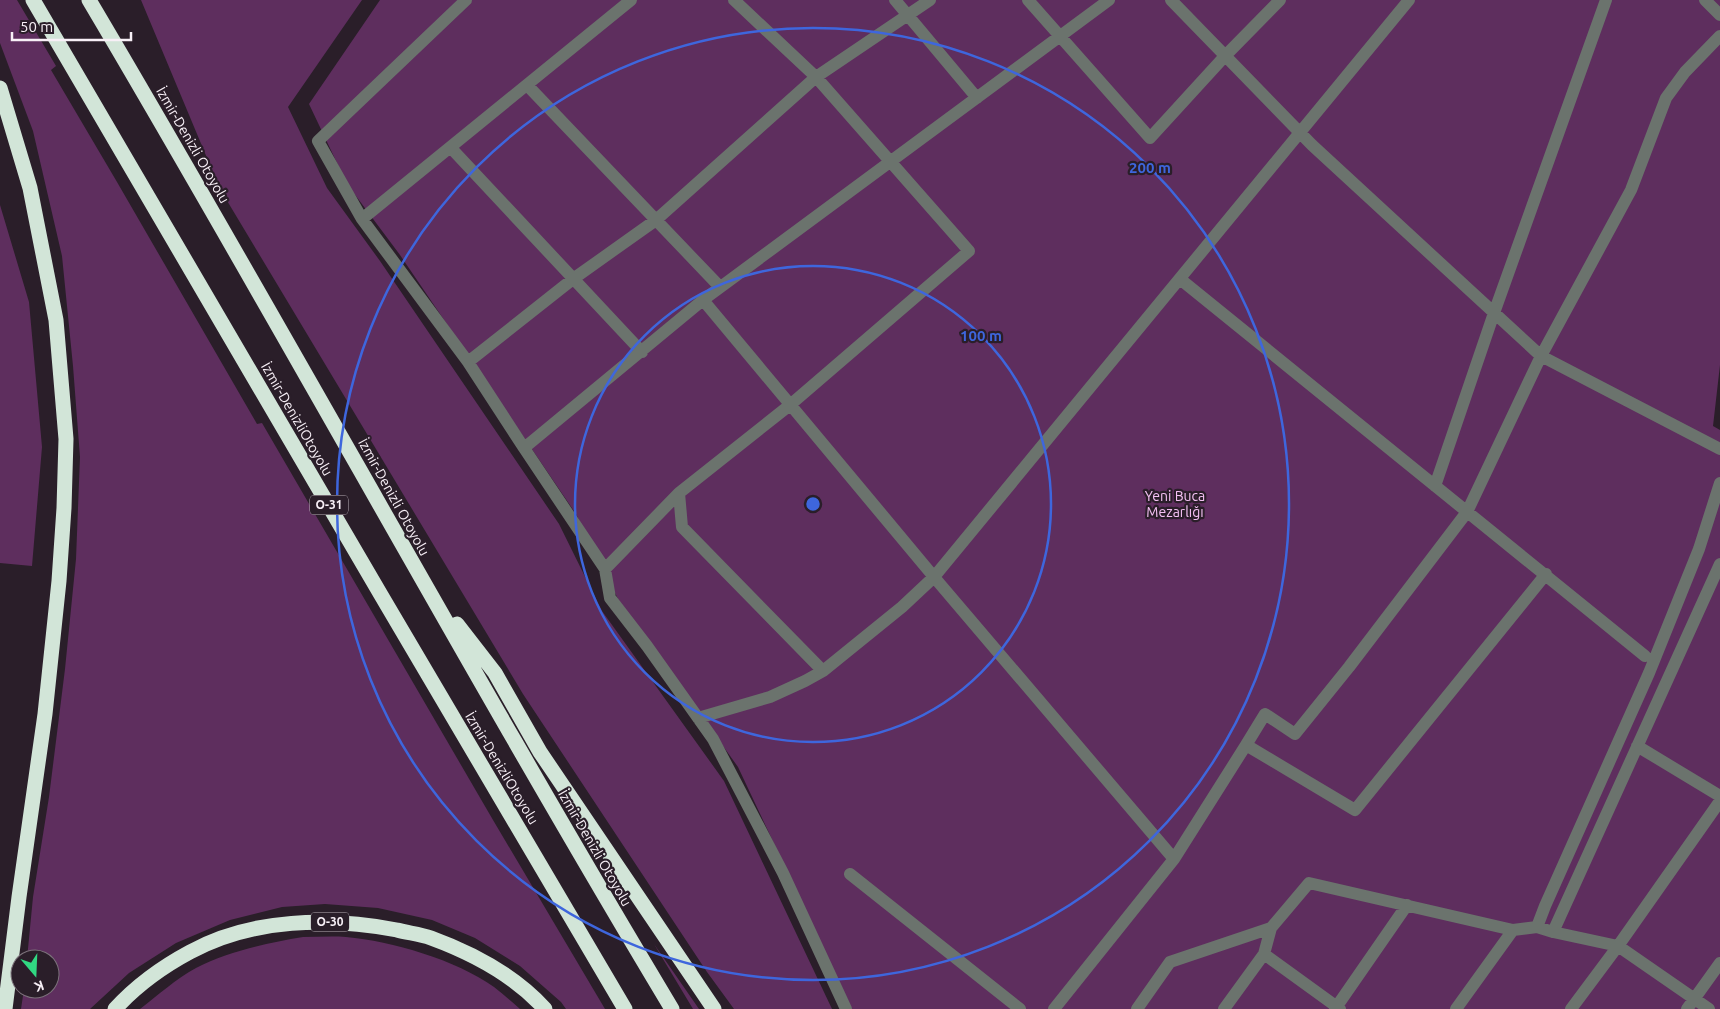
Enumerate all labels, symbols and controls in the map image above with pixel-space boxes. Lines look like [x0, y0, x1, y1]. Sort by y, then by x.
scale bar [12, 10, 131, 42]
text: 50 m [20, 18, 53, 35]
street label: İzmir-Denizli Otoyolu [153, 84, 233, 206]
text: 200 m [1129, 159, 1171, 176]
text: 100 m [960, 327, 1002, 344]
street label: İzmir-DenizliOtoyolu [258, 359, 336, 479]
street label: İzmir-Denizli Otoyolu [355, 436, 433, 558]
park label: Yeni Buca Mezarlığı [1145, 488, 1205, 520]
centre of rings [804, 495, 822, 513]
road number: O-31 [310, 496, 348, 514]
street label: İzmir-DenizliOtoyolu [462, 709, 542, 827]
street label: İzmir-Denizli Otoyolu [555, 787, 635, 909]
road number: O-30 [311, 912, 349, 932]
north arrow [10, 949, 60, 999]
text: K [32, 977, 46, 996]

